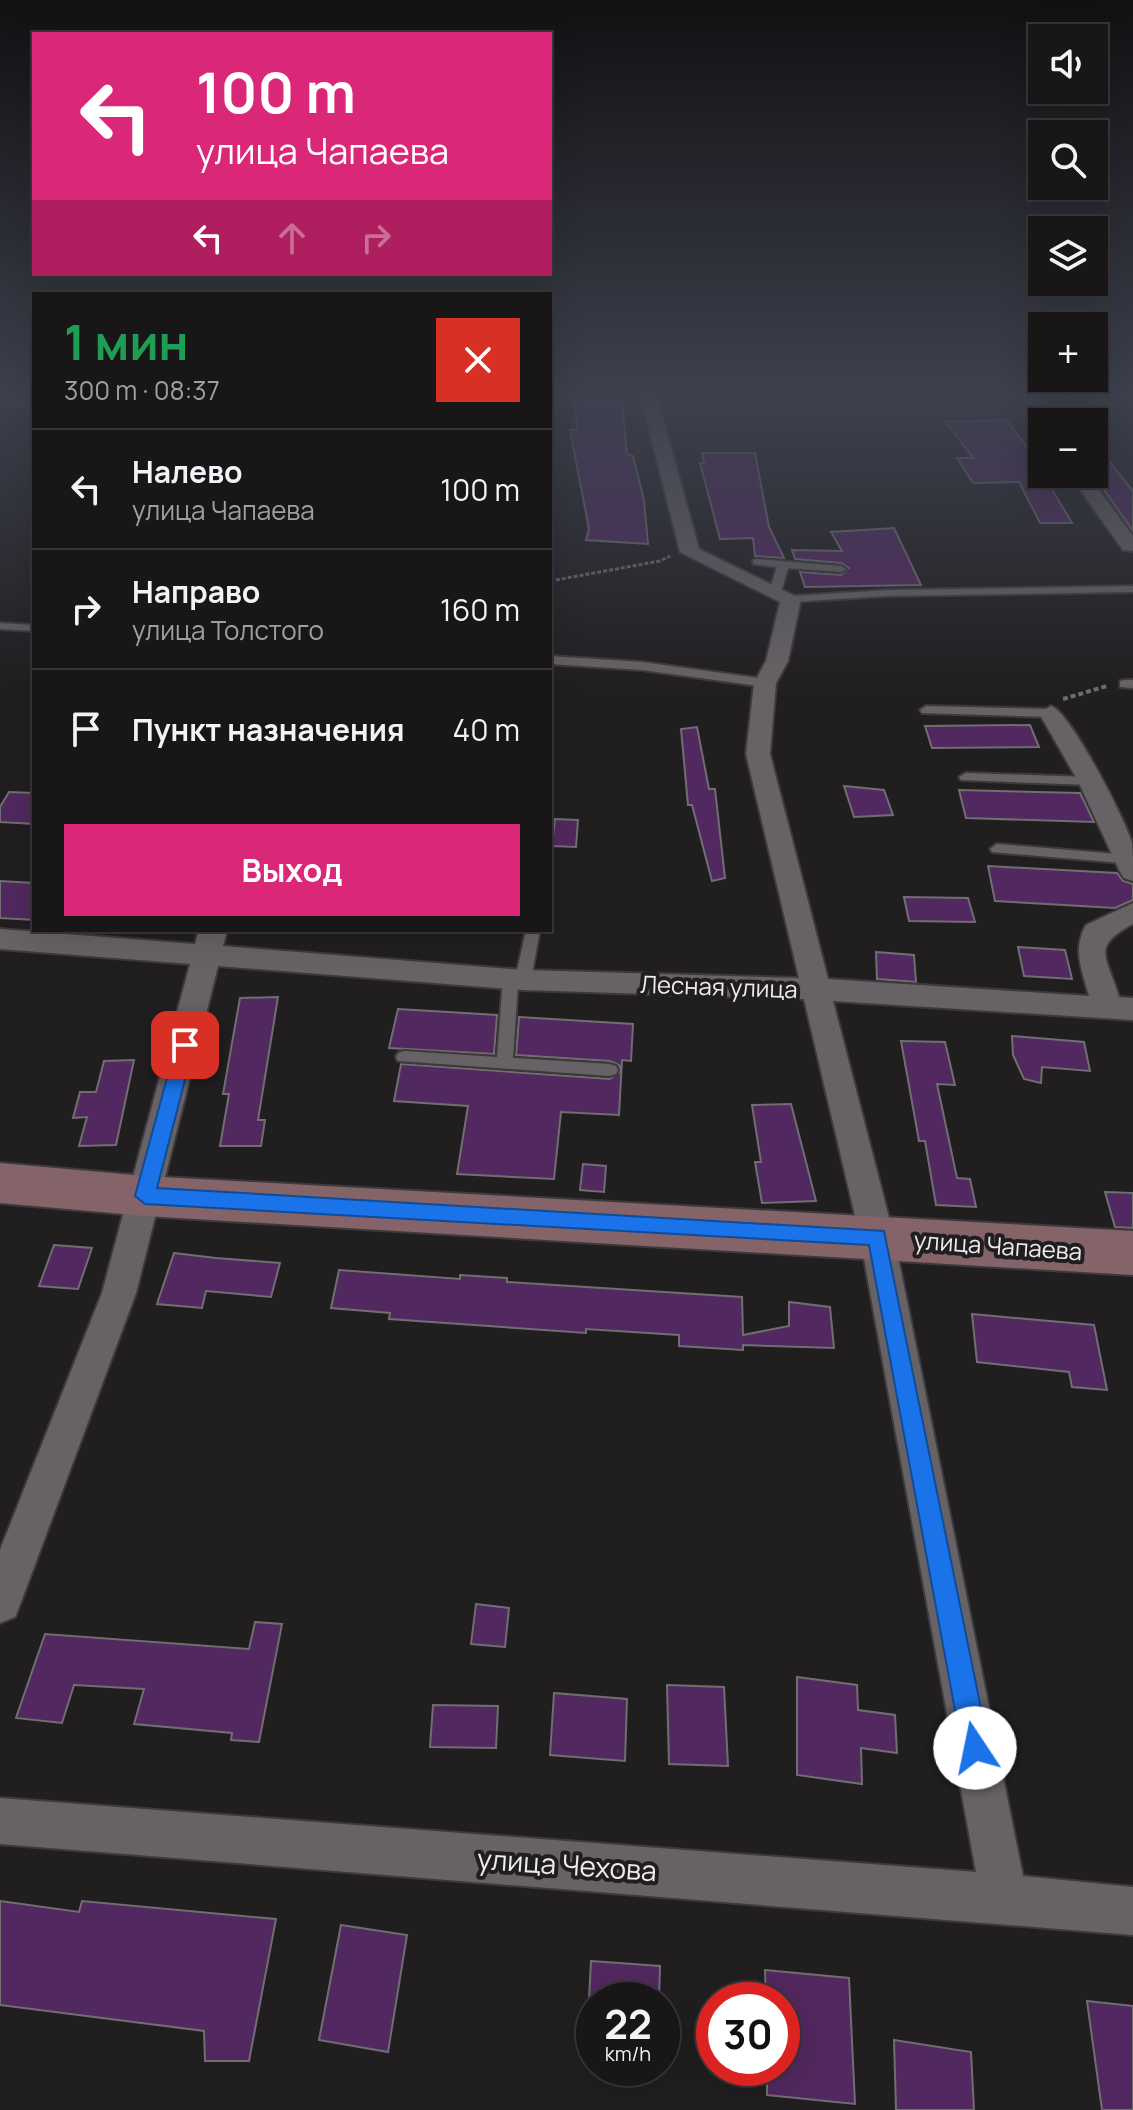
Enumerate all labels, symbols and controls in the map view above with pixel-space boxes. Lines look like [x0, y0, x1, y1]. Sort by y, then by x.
map controls [1028, 24, 1108, 488]
button: sound [1028, 24, 1108, 104]
text: 100 m [196, 53, 356, 130]
icon: left [64, 64, 168, 168]
button: search [1028, 120, 1108, 200]
text: улица Чапаева [196, 126, 449, 175]
icon: left [186, 216, 230, 260]
icon: ahead [270, 216, 314, 260]
icon: right [354, 216, 398, 260]
button: layers [1028, 216, 1108, 296]
text: 1 мин [64, 309, 188, 374]
button: + [1028, 312, 1108, 392]
button: close [436, 318, 520, 402]
text: 300 m · 08:37 [64, 372, 220, 408]
button: − [1028, 408, 1108, 488]
text: Налево [132, 451, 242, 492]
icon: left [64, 467, 108, 511]
text: 100 m [440, 469, 520, 510]
text: улица Чапаева [132, 492, 315, 528]
text: Направо [132, 571, 260, 612]
icon: right [64, 587, 108, 631]
text: 160 m [440, 589, 520, 630]
text: улица Толстого [132, 612, 324, 648]
icon: arrive [64, 707, 108, 751]
text: Пункт назначения [132, 709, 405, 750]
text: 40 m [453, 709, 520, 750]
button: Выход [64, 824, 520, 916]
street label: Лесная улица [640, 967, 798, 1005]
pin [151, 1011, 219, 1079]
icon: arrive [163, 1023, 207, 1067]
street label: улица Чапаева [913, 1223, 1083, 1267]
position arrow [933, 1706, 1017, 1790]
street label: улица Чехова [476, 1839, 658, 1889]
speed limit sign: 30 [696, 1982, 800, 2086]
text: 22 [604, 1996, 652, 2051]
text: km/h [605, 2040, 651, 2067]

